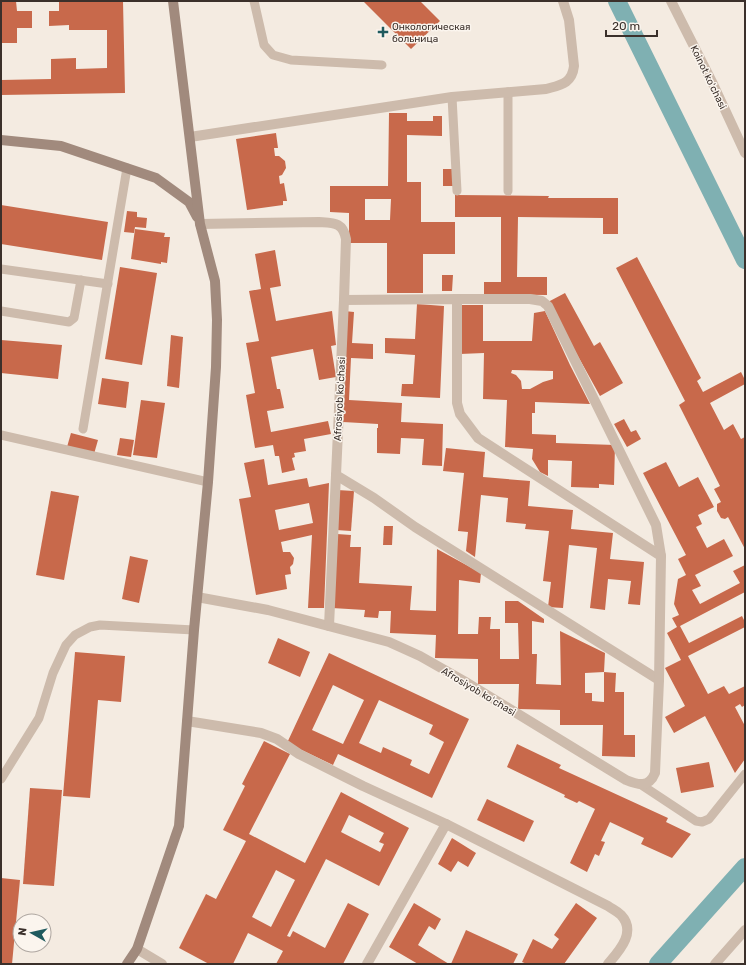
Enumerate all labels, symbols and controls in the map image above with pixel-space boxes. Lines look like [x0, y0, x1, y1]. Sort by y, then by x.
scale bar [606, 12, 657, 38]
text: 20 m [612, 19, 640, 33]
place label: Онкологическая больница [392, 21, 471, 45]
marker: Онкологическая больница [377, 26, 389, 38]
street label: Koinot koʻchasi [687, 44, 729, 111]
street label: Afrosiyob koʻchasi [332, 357, 348, 441]
street label: Afrosiyob koʻchasi [439, 665, 518, 719]
north arrow [12, 913, 52, 953]
text: N [16, 927, 30, 937]

